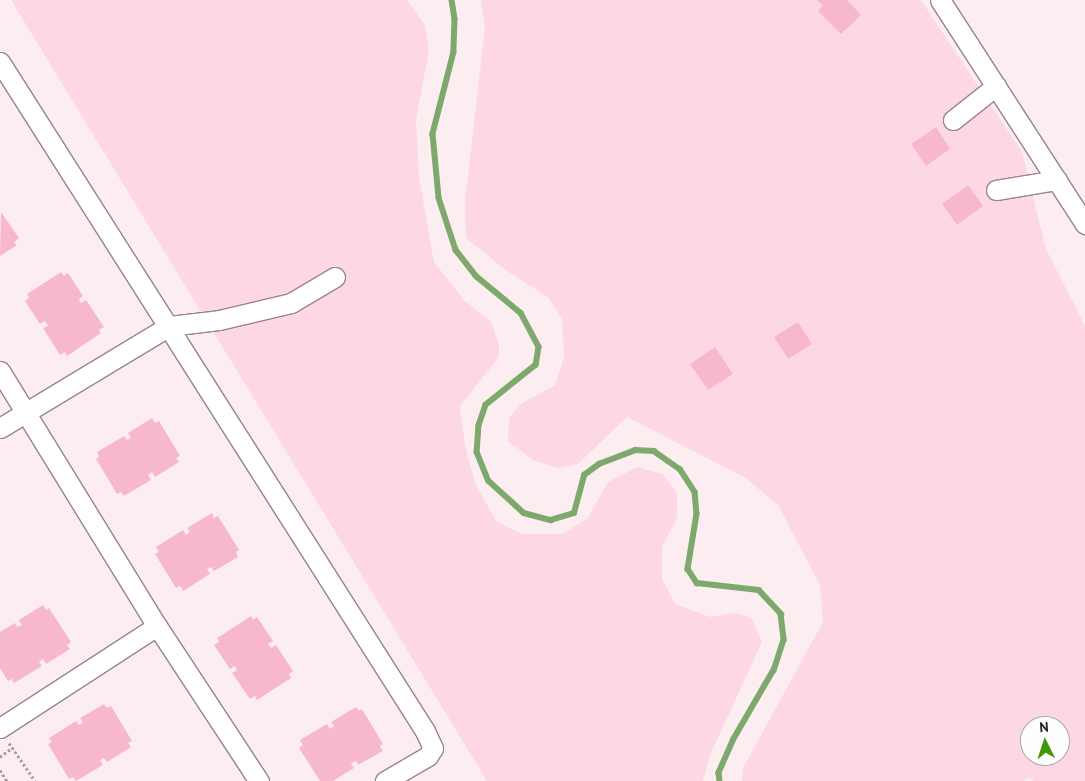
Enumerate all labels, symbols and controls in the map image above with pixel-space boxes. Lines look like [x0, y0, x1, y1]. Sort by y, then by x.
north arrow [1020, 716, 1070, 766]
text: N [1039, 718, 1049, 736]

